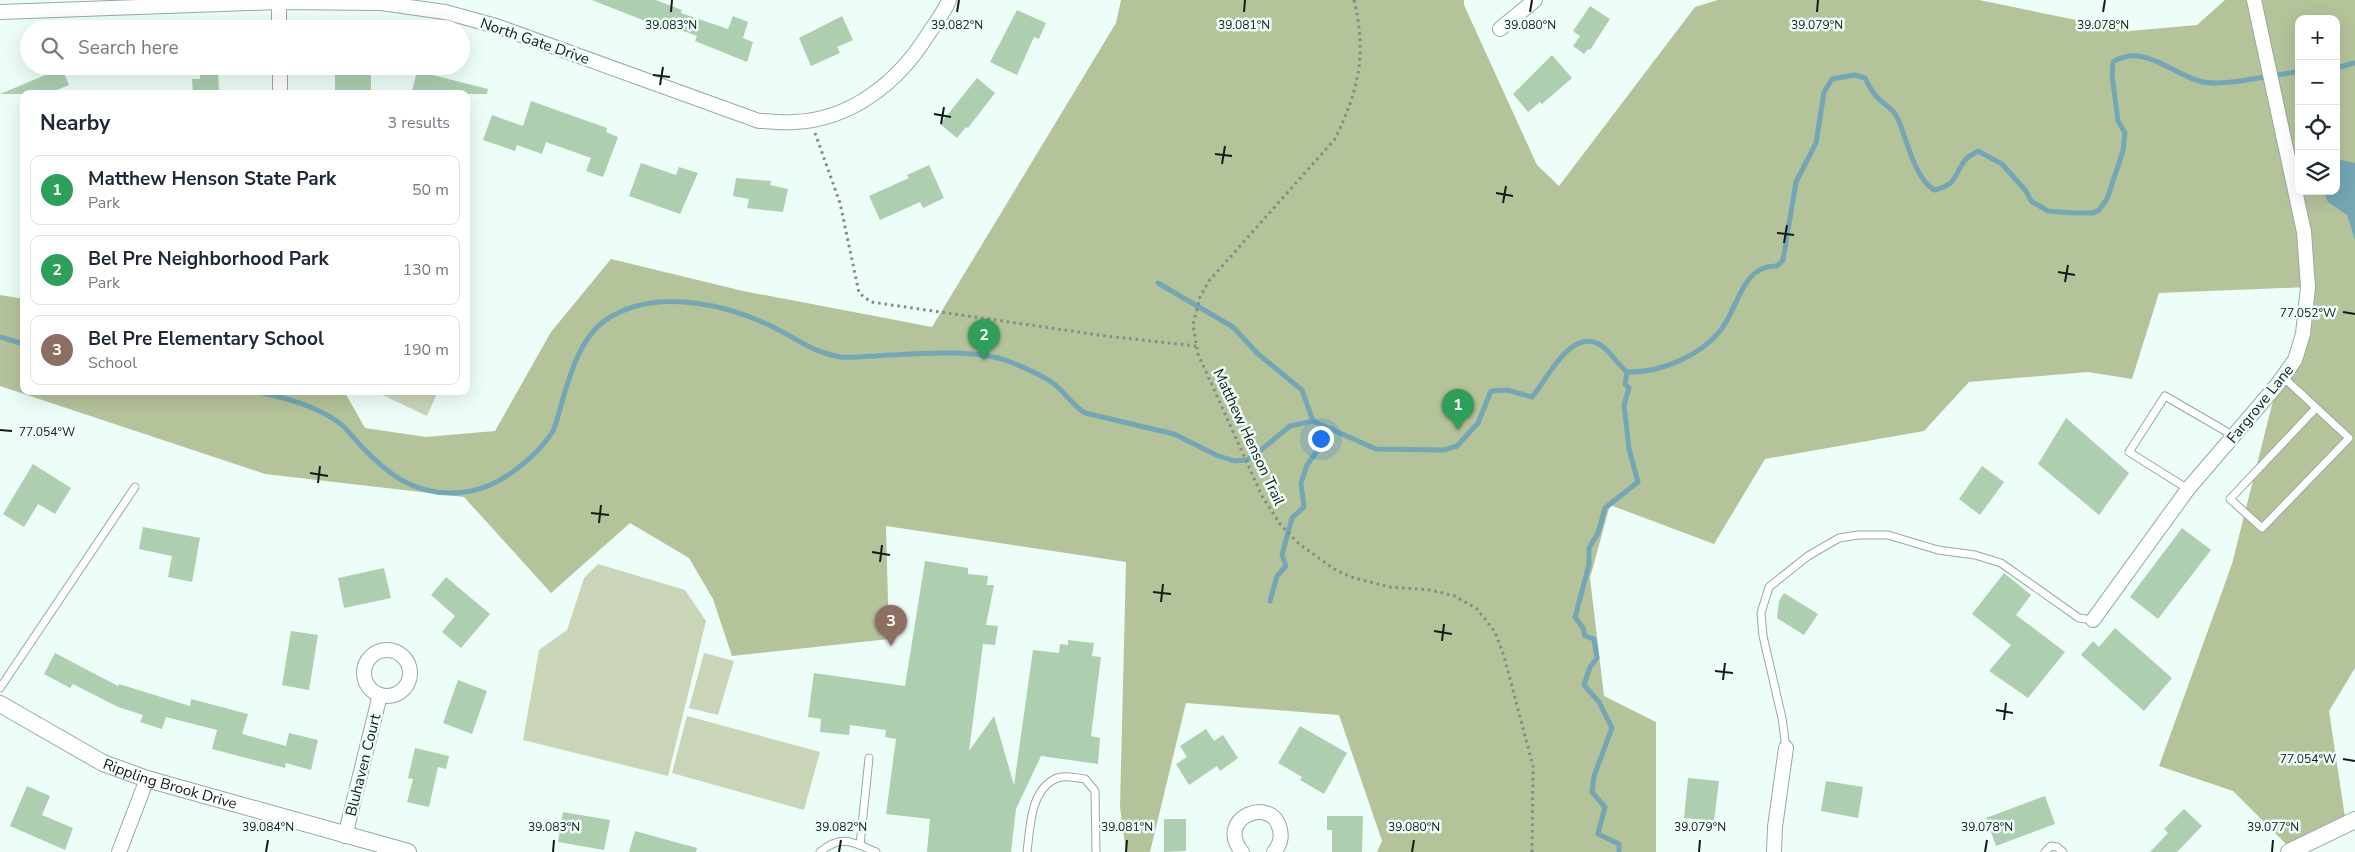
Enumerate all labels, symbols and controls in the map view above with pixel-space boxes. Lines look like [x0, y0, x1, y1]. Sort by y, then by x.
street label: North Gate Drive [478, 13, 592, 69]
map controls [2295, 15, 2340, 195]
button: + [2295, 15, 2340, 60]
text: 39.083°N [645, 17, 697, 33]
text: 39.082°N [931, 17, 983, 33]
text: 39.081°N [1218, 17, 1270, 33]
text: 39.080°N [1504, 17, 1556, 33]
text: 39.079°N [1791, 17, 1843, 33]
text: 39.078°N [2077, 17, 2129, 33]
search box [20, 20, 470, 75]
icon: search [38, 34, 66, 62]
text: Search here [78, 35, 179, 61]
button: − [2295, 60, 2340, 105]
button: locate [2295, 105, 2340, 150]
text: Nearby [40, 109, 110, 137]
text: 3 results [388, 112, 450, 134]
button: layers [2295, 150, 2340, 195]
text: Matthew Henson State Park [88, 166, 336, 192]
text: 1 [52, 179, 62, 201]
text: 50 m [412, 179, 449, 201]
text: Park [88, 192, 120, 214]
text: Bel Pre Neighborhood Park [88, 246, 329, 272]
text: 2 [52, 259, 62, 281]
text: 130 m [402, 259, 449, 281]
text: Park [88, 272, 120, 294]
text: 77.052°W [2280, 305, 2336, 321]
pin: 2 [968, 319, 1000, 360]
text: Bel Pre Elementary School [88, 326, 324, 352]
text: 3 [52, 339, 62, 361]
text: 190 m [402, 339, 449, 361]
text: School [88, 352, 137, 374]
street label: Fargrove Lane [2222, 361, 2298, 447]
street label: Matthew Henson Trail [1208, 365, 1290, 509]
pin: 1 [1442, 389, 1474, 430]
text: 77.054°W [19, 424, 75, 440]
your location [1308, 426, 1334, 452]
pin: 3 [875, 605, 907, 646]
street label: Bluhaven Court [341, 711, 386, 818]
text: 77.054°W [2280, 751, 2336, 767]
street label: Rippling Brook Drive [100, 754, 239, 814]
text: 39.084°N [242, 819, 294, 835]
text: 39.083°N [528, 819, 580, 835]
text: 39.082°N [815, 819, 867, 835]
text: 39.081°N [1101, 819, 1153, 835]
text: 39.080°N [1388, 819, 1440, 835]
text: 39.079°N [1674, 819, 1726, 835]
text: 39.078°N [1961, 819, 2013, 835]
text: 39.077°N [2247, 819, 2299, 835]

